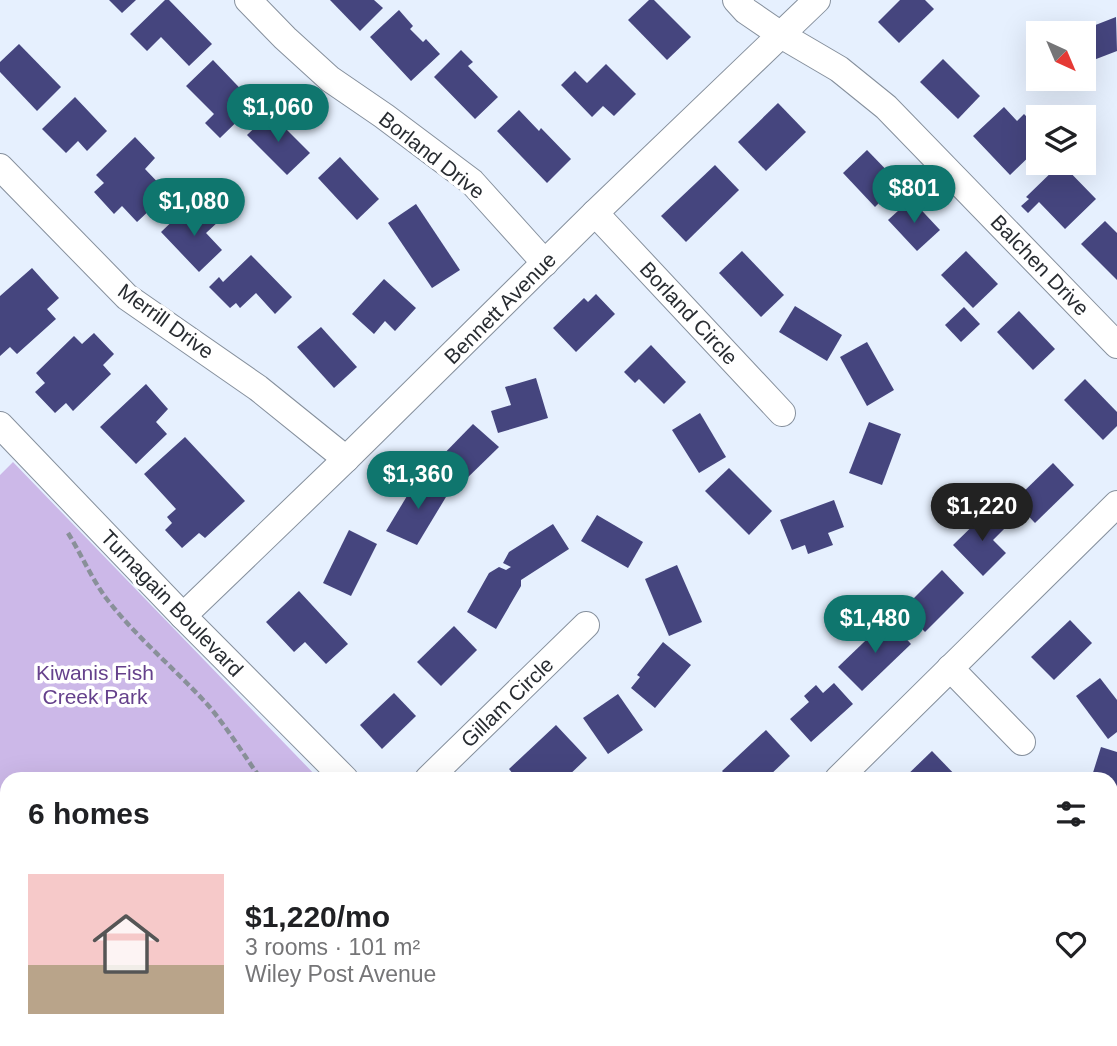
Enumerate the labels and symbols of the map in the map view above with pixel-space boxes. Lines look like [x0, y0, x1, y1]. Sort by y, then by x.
north arrow [1026, 21, 1096, 91]
pin: $1,060 [221, 85, 335, 144]
street label: Borland Drive [375, 107, 489, 203]
pin: $801 [873, 166, 955, 225]
pin: $1,080 [137, 178, 251, 238]
street label: Balchen Drive [986, 210, 1094, 320]
street label: Bennett Avenue [440, 248, 560, 368]
street label: Borland Circle [636, 257, 742, 369]
street label: Merrill Drive [114, 279, 218, 363]
pin: $1,360 [361, 452, 475, 511]
pin: $1,220 [925, 484, 1039, 543]
street label: Turnagain Boulevard [96, 525, 248, 681]
pin: $1,480 [818, 596, 932, 655]
street label: Gillam Circle [456, 652, 558, 752]
park label: Kiwanis Fish Creek Park [36, 661, 154, 708]

